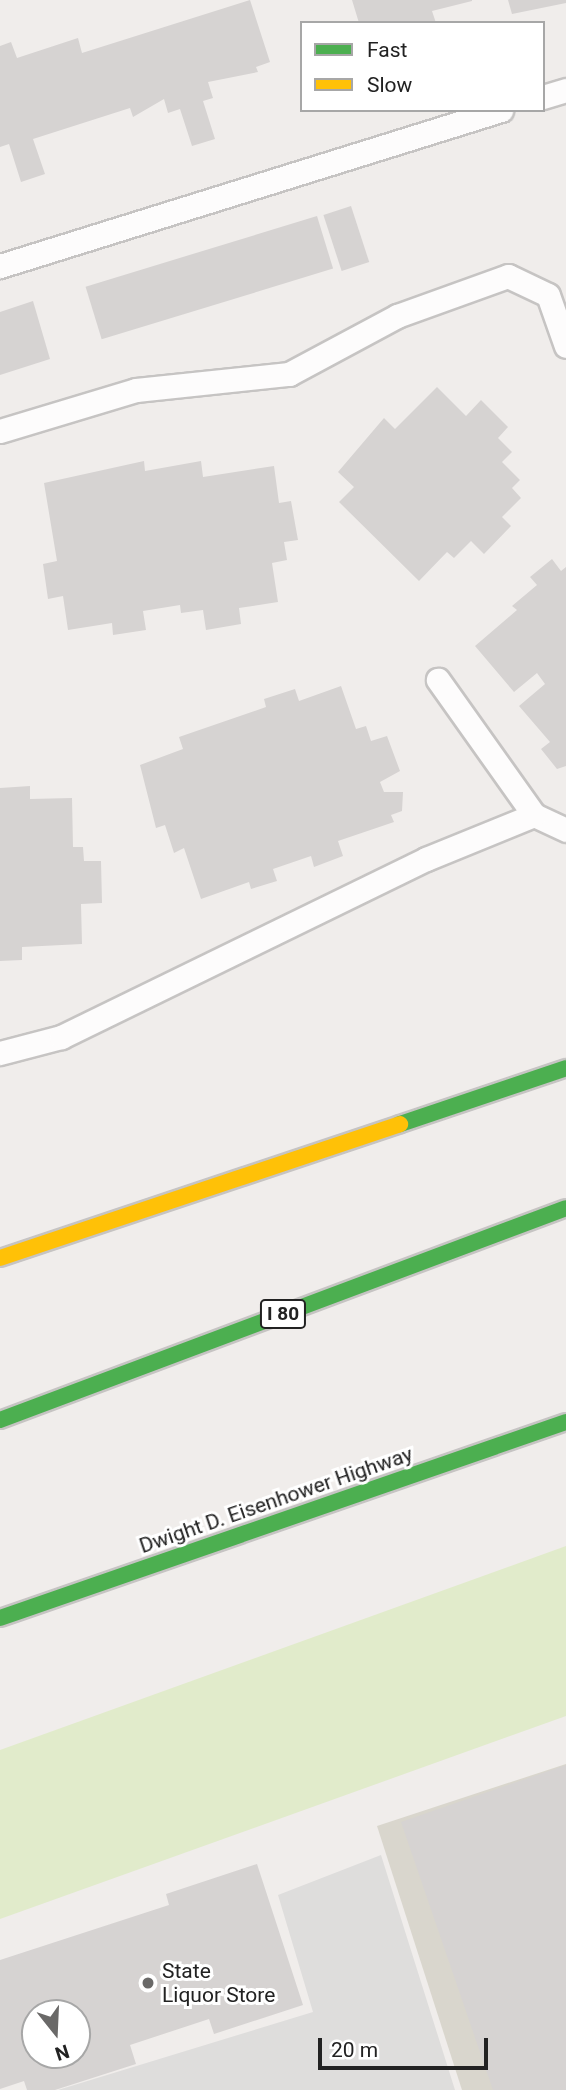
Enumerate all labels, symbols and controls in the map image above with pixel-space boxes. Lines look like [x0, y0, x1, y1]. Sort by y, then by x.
legend [300, 21, 545, 112]
text: Fast [367, 38, 407, 62]
text: Slow [367, 73, 412, 97]
road number: I 80 [258, 1298, 308, 1330]
street label: Dwight D. Eisenhower Highway [136, 1441, 416, 1559]
place label: State Liquor Store [162, 1958, 275, 2008]
marker: State Liquor Store [140, 1975, 156, 1991]
north arrow [21, 1999, 91, 2069]
scale bar [321, 2024, 491, 2068]
text: 20 m [331, 2038, 378, 2062]
text: N [52, 2040, 72, 2066]

